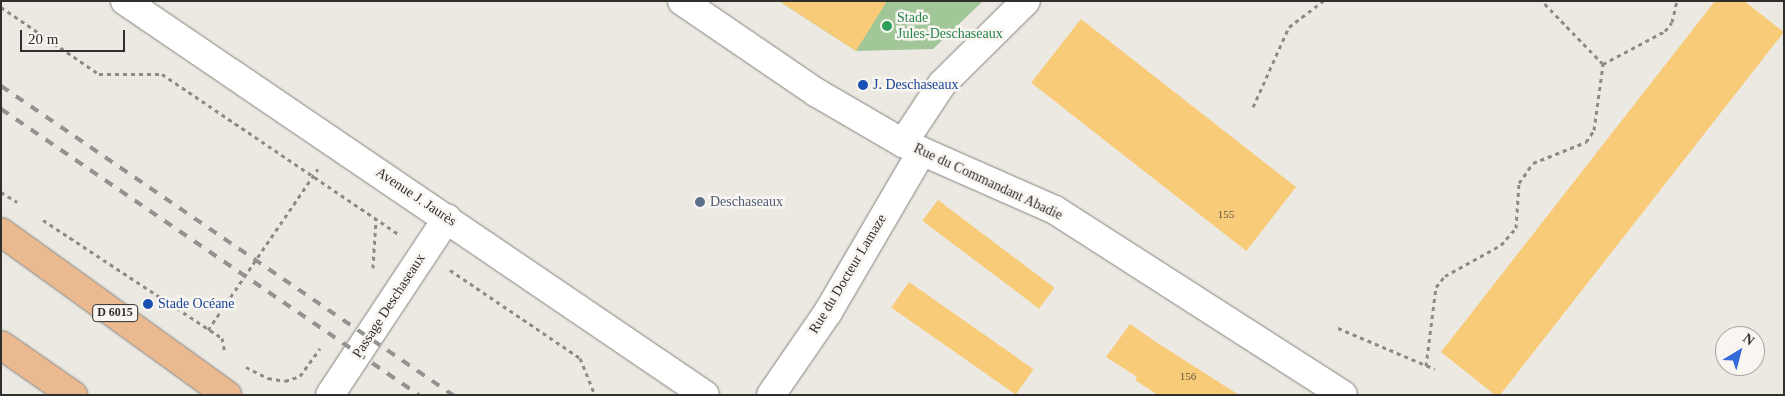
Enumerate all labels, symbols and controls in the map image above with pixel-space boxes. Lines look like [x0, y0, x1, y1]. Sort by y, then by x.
place label: Stade Jules-Deschaseaux [897, 10, 1003, 42]
scale bar [22, 20, 128, 52]
marker: Stade Jules-Deschaseaux [881, 20, 893, 32]
text: 20 m [28, 31, 58, 47]
place label: J. Deschaseaux [873, 77, 959, 93]
marker: J. Deschaseaux [857, 79, 869, 91]
street label: Rue du Commandant Abadie [911, 140, 1065, 224]
street label: Avenue J. Jaurès [373, 164, 459, 230]
place label: Deschaseaux [710, 194, 783, 210]
marker: Deschaseaux [694, 196, 706, 208]
house number: 155 [1218, 207, 1234, 221]
street label: Rue du Docteur Lamaze [806, 211, 890, 337]
street label: Passage Deschaseaux [349, 251, 429, 361]
place label: Stade Océane [158, 296, 235, 312]
marker: Stade Océane [142, 298, 154, 310]
road number: D 6015 [91, 304, 139, 322]
north arrow [1715, 326, 1765, 376]
text: N [1740, 330, 1757, 348]
house number: 156 [1180, 369, 1196, 383]

